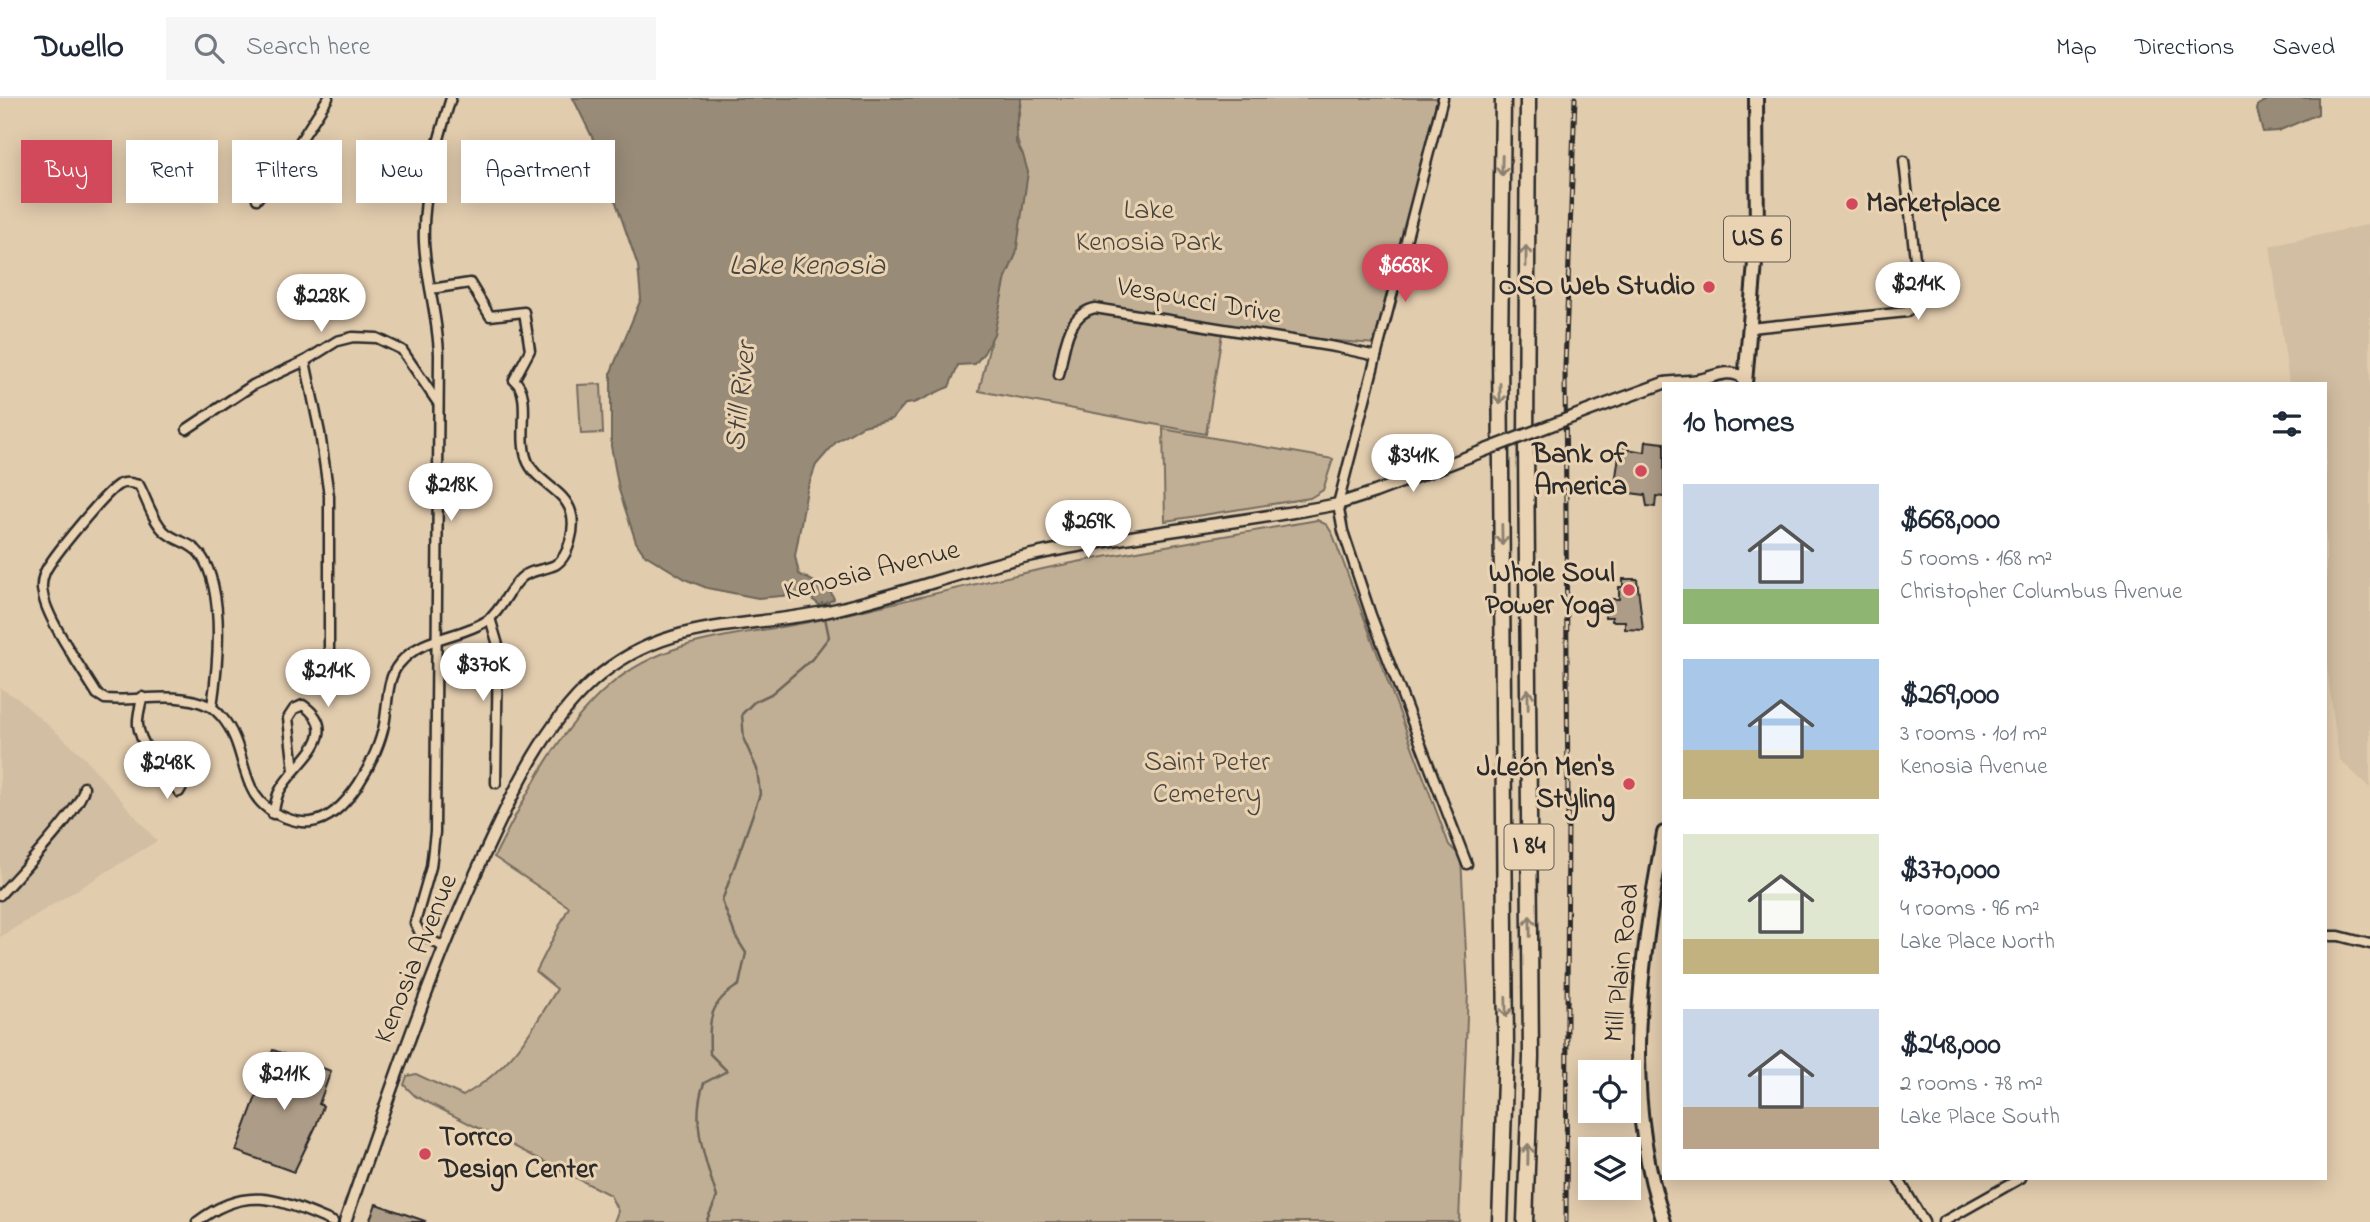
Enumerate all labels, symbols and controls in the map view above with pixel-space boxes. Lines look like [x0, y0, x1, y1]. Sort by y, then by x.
search box [166, 17, 656, 80]
text: Dwello [35, 24, 124, 72]
icon: search [190, 29, 228, 67]
text: Search here [246, 29, 370, 67]
text: Map [2056, 31, 2097, 66]
text: Directions [2135, 31, 2234, 66]
text: Saved [2272, 31, 2335, 66]
chip: Buy [21, 140, 112, 203]
chip: Rent [126, 140, 218, 203]
chip: Filters [232, 140, 342, 203]
chip: New [356, 140, 447, 203]
chip: Apartment [461, 140, 615, 203]
one-way arrow [1495, 154, 1509, 177]
place label: Marketplace [1866, 184, 2002, 225]
park label: Lake Kenosia Park [1076, 191, 1223, 264]
marker: Marketplace [1844, 196, 1860, 212]
road number: US 6 [1724, 216, 1790, 262]
pin: $668K [1356, 244, 1454, 304]
one-way arrow [1519, 244, 1533, 267]
water label: Lake Kenosia [729, 245, 886, 289]
text: $668K [1378, 250, 1432, 283]
pin: $214K [1869, 262, 1967, 322]
street label: Vespucci Drive [1112, 267, 1285, 337]
place label: OSO Web Studio [1499, 267, 1695, 308]
text: $214K [1891, 268, 1945, 301]
pin: $228K [272, 274, 370, 334]
marker: OSO Web Studio [1701, 279, 1717, 295]
text: $228K [293, 280, 349, 313]
water label: Still River [714, 337, 770, 454]
one-way arrow [1493, 382, 1507, 405]
text: 10 homes [1683, 402, 1795, 446]
icon: filters [2268, 405, 2306, 443]
pin: $341K [1364, 434, 1462, 494]
place label: Bank of America [1530, 435, 1628, 508]
text: $341K [1387, 440, 1439, 473]
marker: Bank of America [1633, 463, 1649, 479]
pin: $218K [402, 464, 500, 523]
text: $218K [425, 469, 477, 502]
text: $668,000 [1900, 499, 2000, 543]
pin: $269K [1039, 500, 1137, 560]
text: $269K [1061, 506, 1115, 539]
icon: home [1739, 512, 1823, 596]
one-way arrow [1495, 523, 1508, 546]
street label: Kenosia Avenue [780, 530, 965, 614]
text: 5 rooms · 168 m² [1900, 543, 2052, 576]
place label: Whole Soul Power Yoga [1485, 554, 1615, 628]
text: Christopher Columbus Avenue [1900, 576, 2182, 609]
marker: Whole Soul Power Yoga [1621, 582, 1637, 598]
pin: $370K [434, 644, 532, 703]
text: $370K [456, 649, 510, 682]
pin: $214K [279, 650, 377, 709]
text: $214K [301, 655, 355, 688]
text: $269,000 [1900, 674, 1999, 718]
icon: home [1739, 687, 1823, 771]
one-way arrow [1521, 688, 1535, 711]
text: 3 rooms · 101 m² [1900, 718, 2047, 751]
pin: $248K [118, 742, 216, 801]
park label: Saint Peter Cemetery [1144, 743, 1270, 816]
text: $248K [140, 747, 194, 780]
place label: J.León Men's Styling [1477, 748, 1615, 822]
text: Kenosia Avenue [1900, 751, 2048, 784]
marker: J.León Men's Styling [1621, 776, 1637, 792]
road number: I 84 [1504, 824, 1554, 870]
text: $370,000 [1900, 849, 2000, 893]
icon: home [1739, 862, 1823, 946]
street label: Kenosia Avenue [364, 868, 470, 1050]
street label: Mill Plain Road [1594, 881, 1652, 1044]
text: 4 rooms · 96 m² [1900, 893, 2040, 926]
one-way arrow [1523, 915, 1537, 938]
text: Lake Place North [1900, 926, 2055, 959]
one-way arrow [1499, 996, 1513, 1019]
text: $248,000 [1900, 1024, 2001, 1068]
icon: home [1739, 1037, 1823, 1121]
pin: $211K [235, 1052, 333, 1112]
text: $211K [258, 1058, 310, 1091]
map controls [1578, 1060, 1641, 1200]
button: locate [1578, 1060, 1641, 1123]
text: 2 rooms · 78 m² [1900, 1068, 2043, 1101]
text: Lake Place South [1900, 1101, 2060, 1134]
place label: Torrco Design Center [437, 1118, 598, 1192]
button: layers [1578, 1137, 1641, 1200]
one-way arrow [1522, 1143, 1535, 1166]
marker: Torrco Design Center [417, 1146, 433, 1162]

